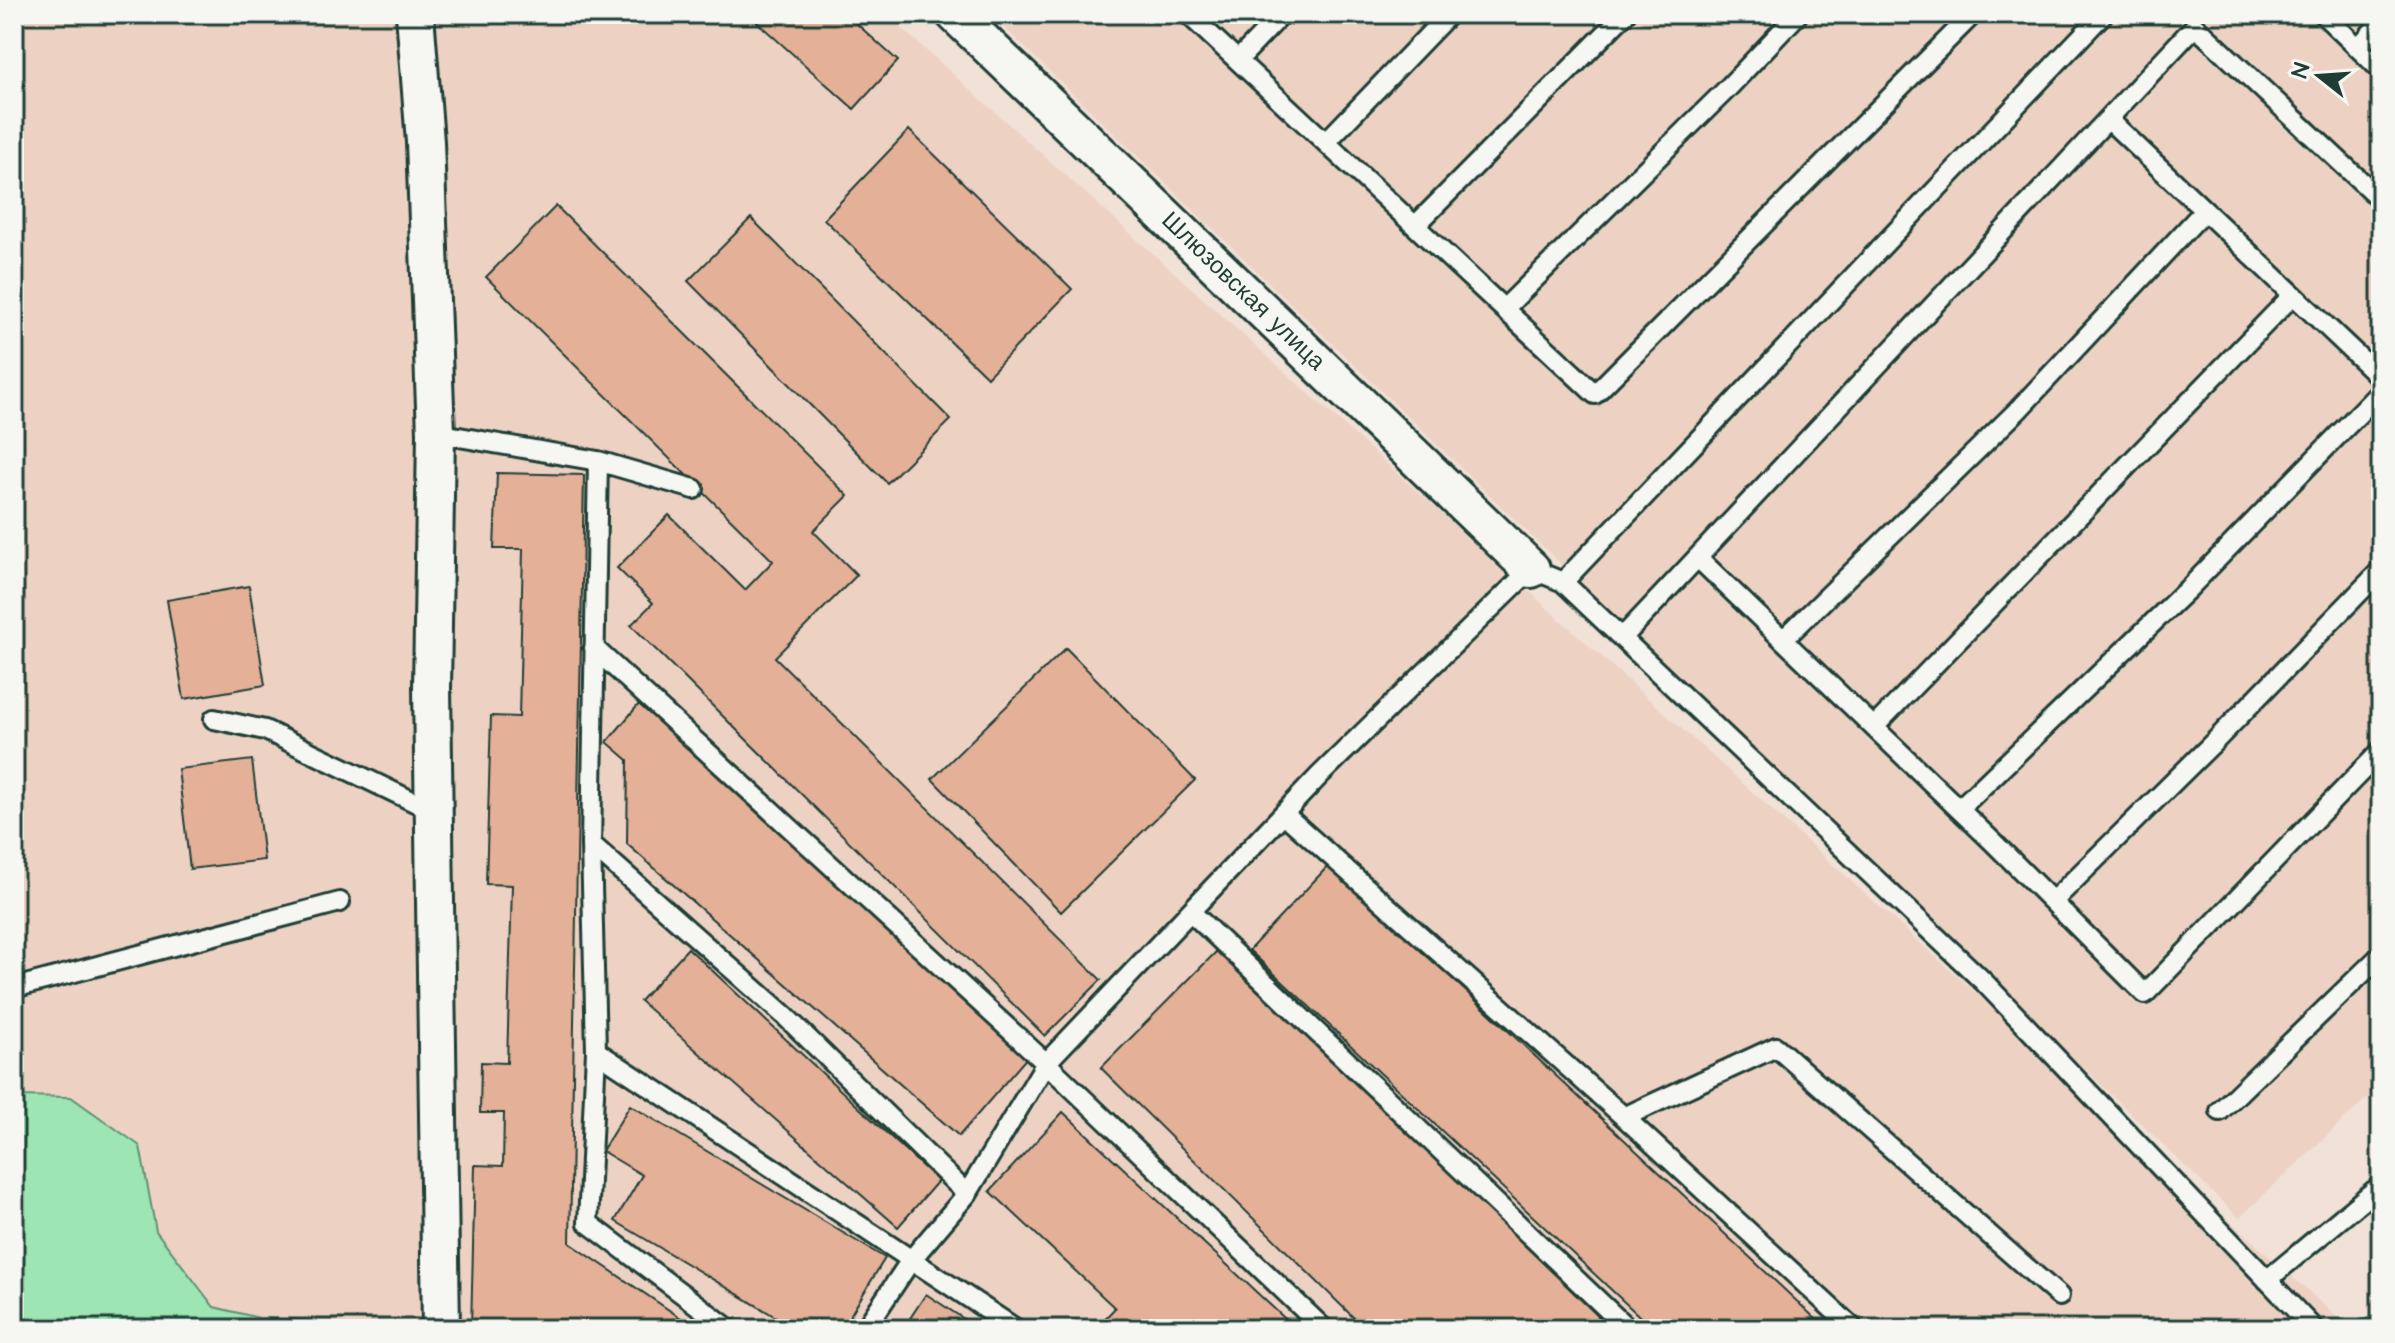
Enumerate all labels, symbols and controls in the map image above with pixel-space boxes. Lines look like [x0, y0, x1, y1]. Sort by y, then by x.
north arrow [2279, 36, 2359, 116]
text: N [2284, 59, 2318, 82]
street label: Шлюзовская улица [1154, 205, 1333, 379]

